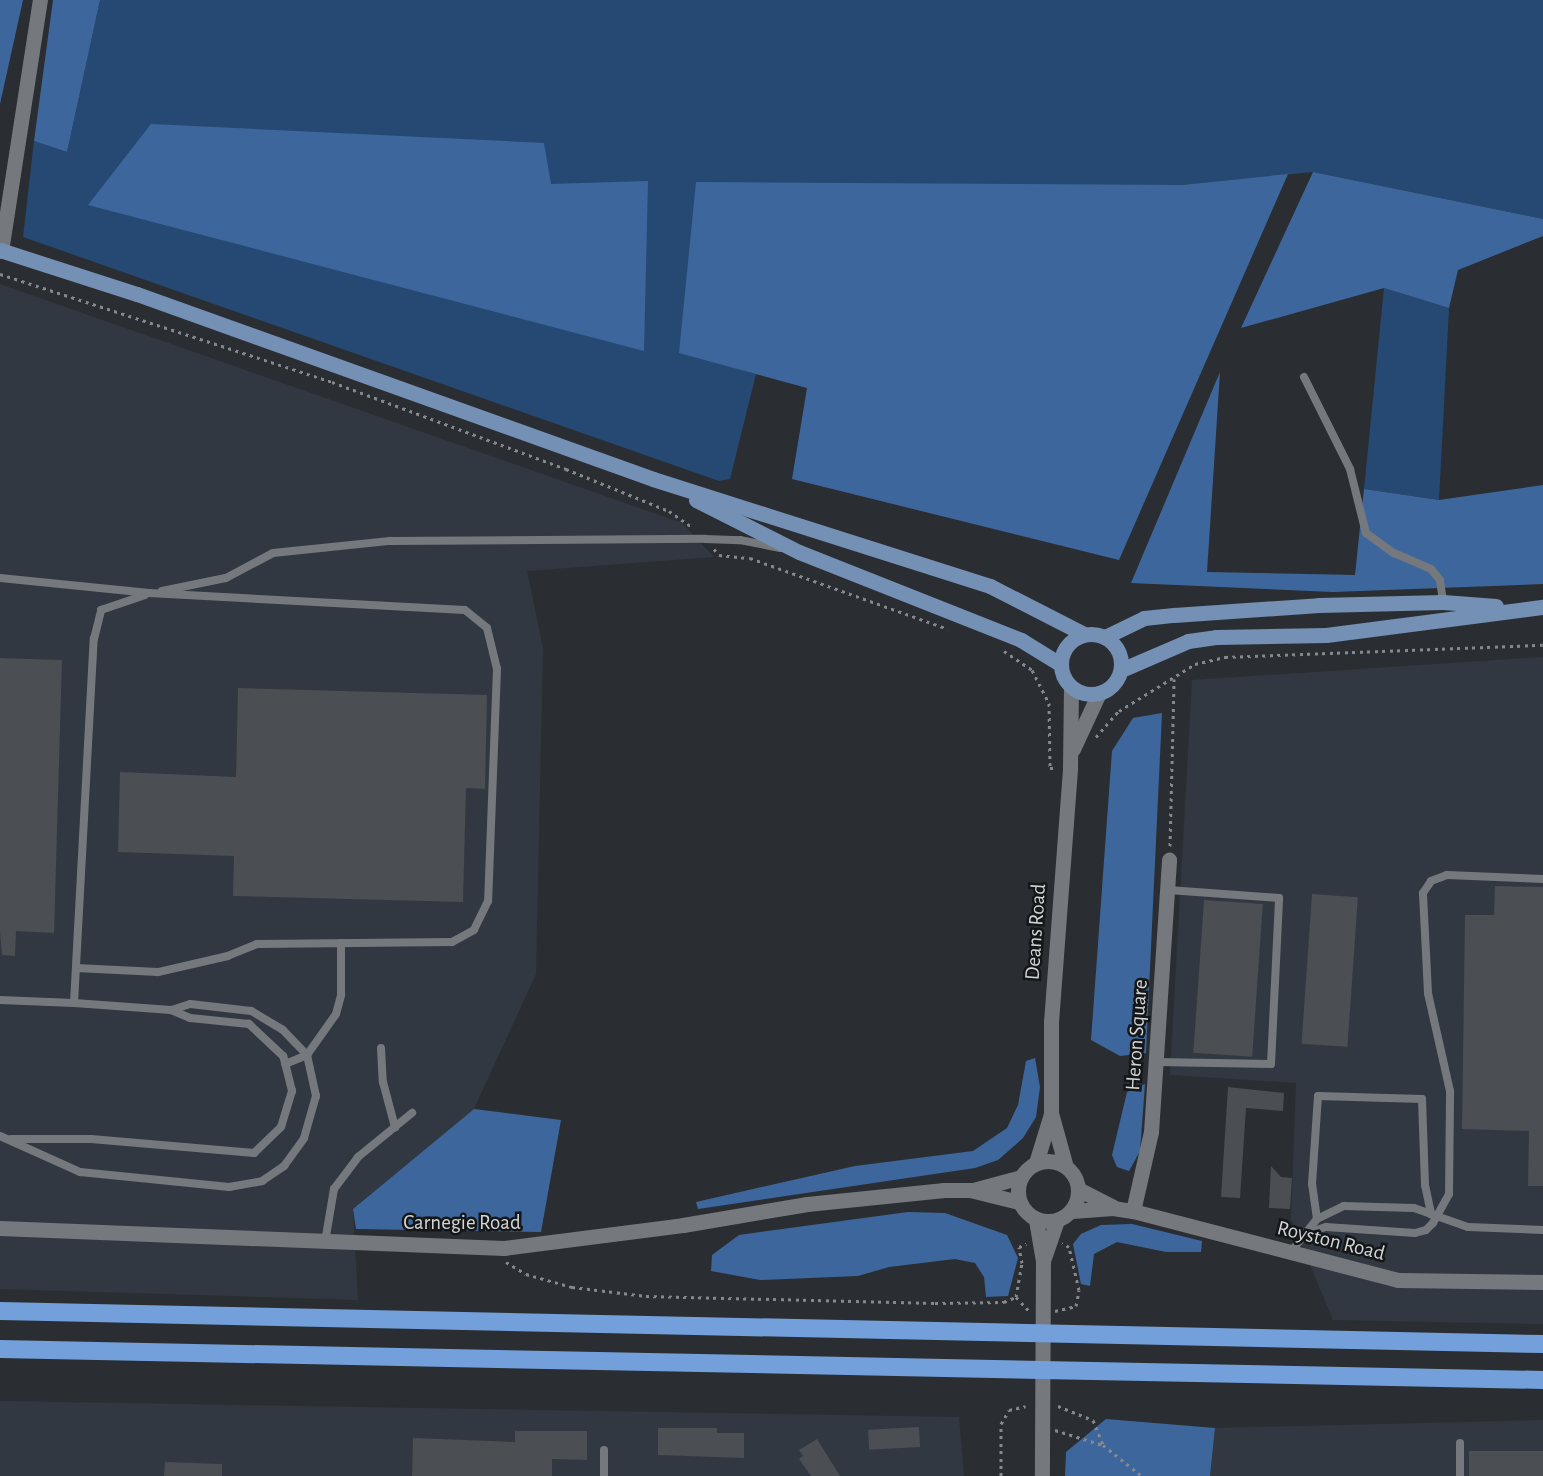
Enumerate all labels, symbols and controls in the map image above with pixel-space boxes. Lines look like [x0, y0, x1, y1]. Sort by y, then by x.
street label: Deans Road [1020, 883, 1052, 981]
street label: Heron Square [1121, 978, 1153, 1092]
street label: Carnegie Road [403, 1210, 521, 1236]
street label: Royston Road [1274, 1215, 1388, 1267]

